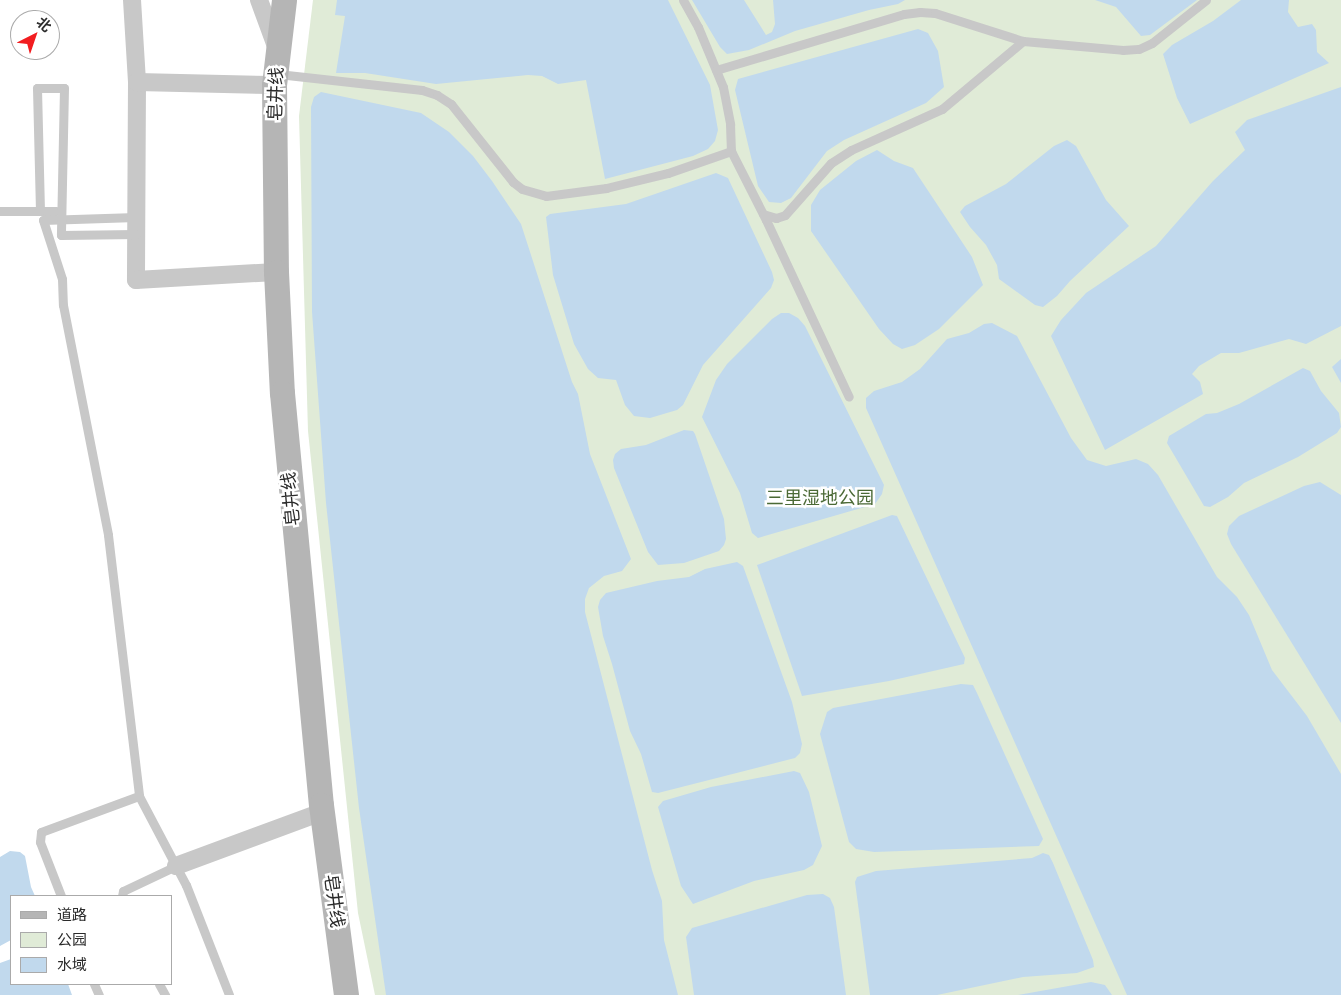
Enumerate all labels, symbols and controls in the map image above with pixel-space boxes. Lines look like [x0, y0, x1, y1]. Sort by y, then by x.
north arrow [10, 10, 60, 60]
text: 北 [32, 12, 56, 37]
street label: 皂井线 [264, 67, 288, 121]
street label: 皂井线 [278, 471, 304, 527]
park label: 三里湿地公园 [766, 487, 874, 509]
street label: 皂井线 [320, 873, 348, 929]
legend [10, 895, 172, 985]
text: 道路 [57, 904, 87, 926]
text: 公园 [57, 929, 87, 951]
text: 水域 [57, 954, 87, 976]

